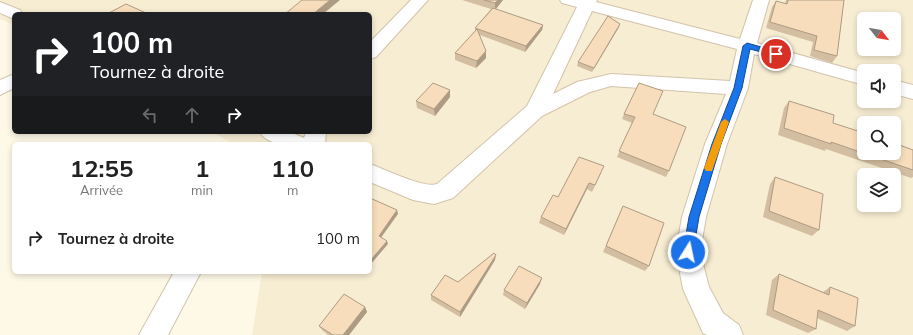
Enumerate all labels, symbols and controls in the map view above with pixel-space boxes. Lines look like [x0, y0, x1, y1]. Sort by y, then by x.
north arrow [857, 12, 901, 56]
map controls [857, 12, 901, 212]
text: 100 m [90, 25, 173, 60]
icon: right [24, 28, 76, 80]
pin [759, 37, 793, 71]
icon: arrive [765, 43, 787, 65]
text: Tournez à droite [90, 60, 224, 83]
button: sound [857, 64, 901, 108]
icon: left [139, 104, 161, 126]
icon: ahead [181, 104, 203, 126]
icon: right [223, 104, 245, 126]
button: search [857, 116, 901, 160]
text: 12:55 [70, 153, 133, 183]
text: 1 [195, 153, 209, 183]
text: 110 [271, 153, 314, 183]
button: layers [857, 168, 901, 212]
text: Arrivée [80, 182, 123, 198]
text: min [191, 182, 213, 198]
text: m [287, 182, 298, 198]
icon: right [24, 227, 46, 249]
text: Tournez à droite [58, 229, 174, 248]
text: 100 m [316, 229, 360, 248]
position arrow [667, 231, 709, 273]

